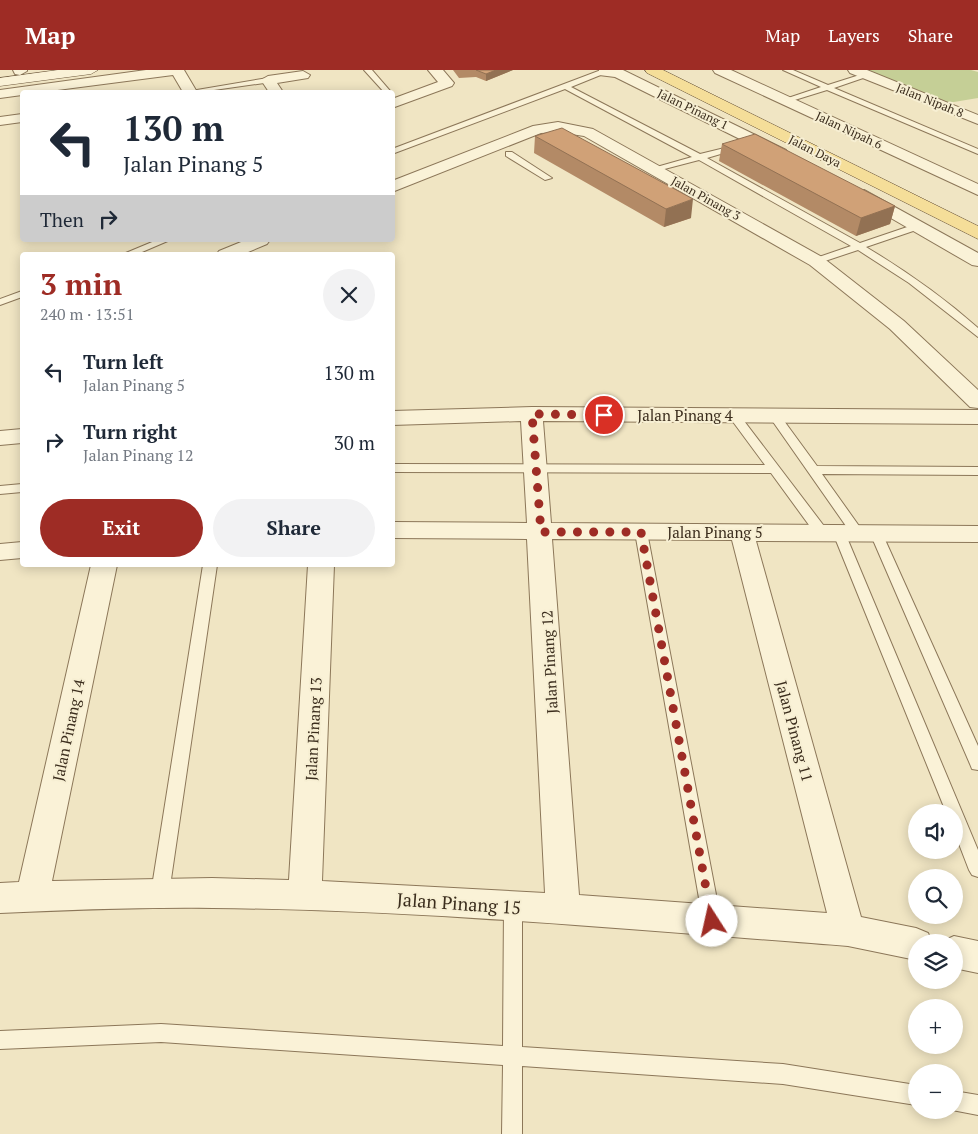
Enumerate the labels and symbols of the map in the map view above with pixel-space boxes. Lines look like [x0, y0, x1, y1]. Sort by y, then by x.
street label: Jalan Nipah 8 [894, 80, 966, 120]
street label: Jalan Pinang 1 [655, 85, 731, 133]
street label: Jalan Nipah 6 [813, 108, 885, 152]
street label: Jalan Daya [786, 131, 844, 171]
street label: Jalan Pinang 3 [669, 173, 743, 223]
pin [583, 394, 625, 436]
street label: Jalan Pinang 4 [637, 405, 733, 425]
street label: Jalan Pinang 5 [667, 522, 763, 542]
street label: Jalan Pinang 12 [536, 610, 562, 714]
street label: Jalan Pinang 14 [47, 677, 89, 783]
street label: Jalan Pinang 13 [300, 677, 326, 781]
street label: Jalan Pinang 11 [772, 678, 818, 784]
street label: Jalan Pinang 15 [396, 887, 522, 919]
position arrow [685, 894, 737, 946]

